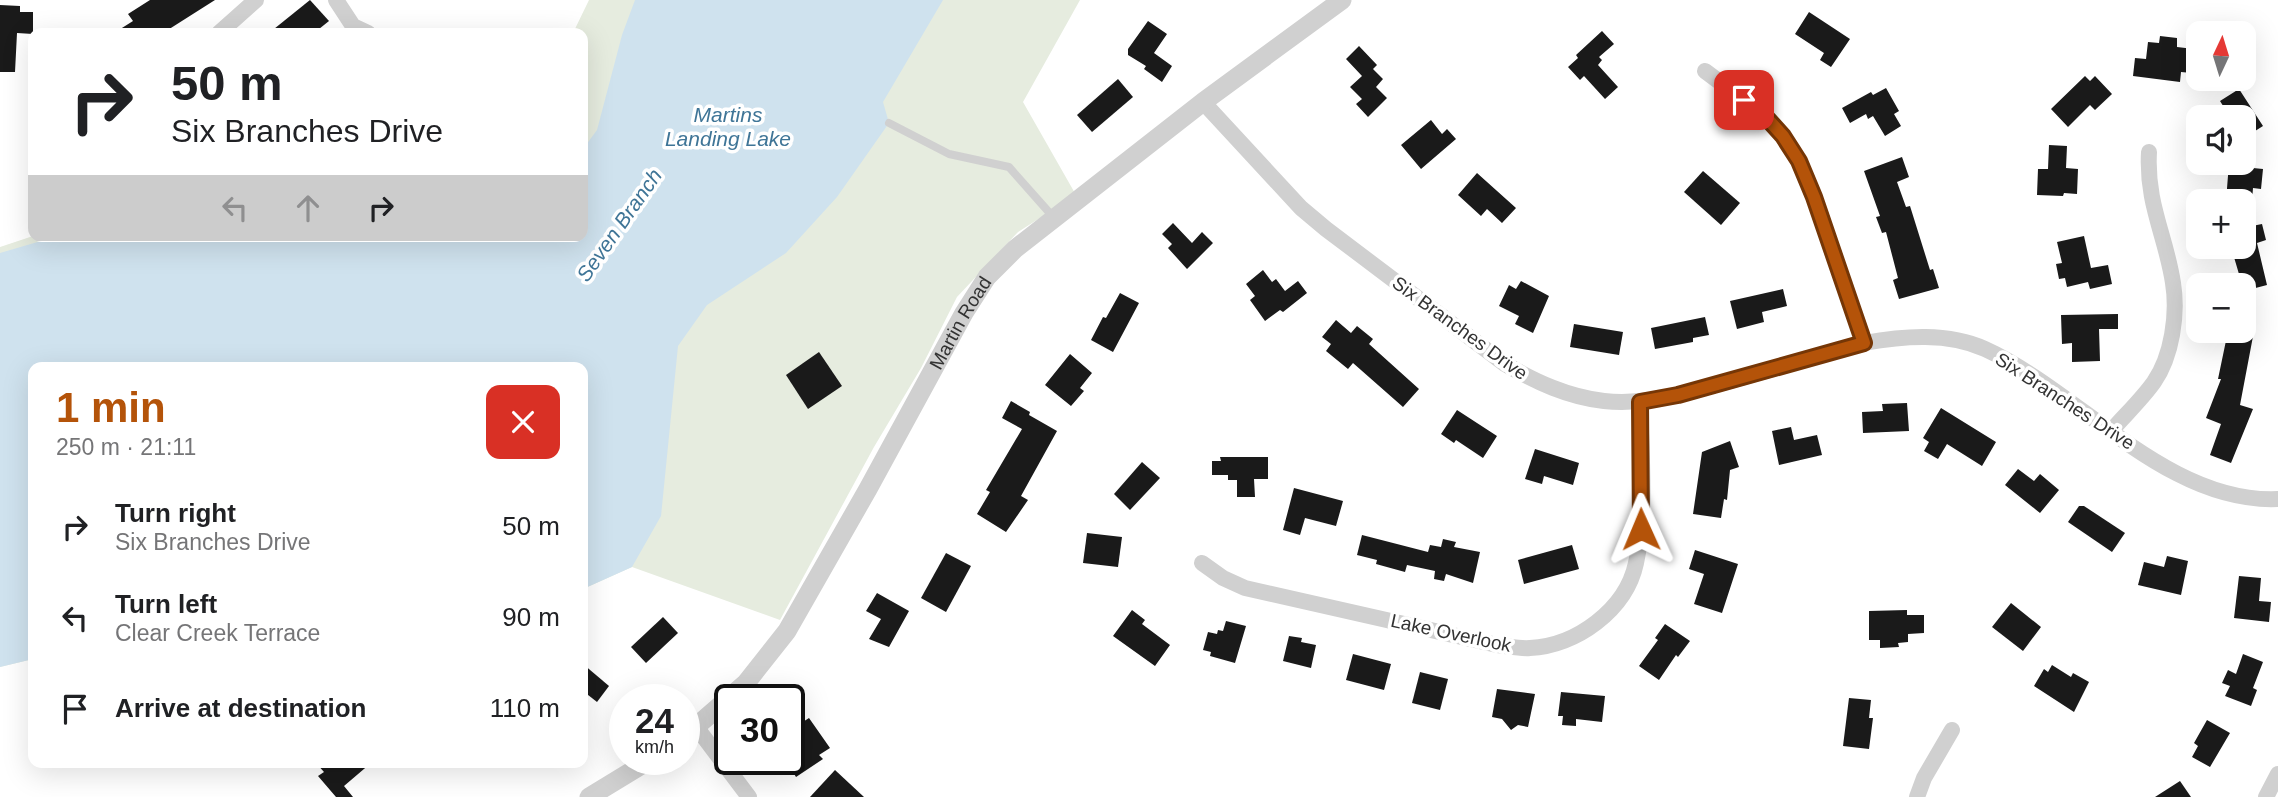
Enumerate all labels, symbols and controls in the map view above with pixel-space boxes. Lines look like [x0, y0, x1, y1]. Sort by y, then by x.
north arrow [2186, 21, 2256, 91]
map controls [2186, 21, 2256, 343]
icon: right [56, 56, 147, 147]
text: 50 m [171, 56, 283, 110]
pin [1714, 70, 1774, 130]
icon: arrive [1725, 81, 1763, 119]
water label: Martins Landing Lake [665, 103, 791, 150]
button: sound [2186, 105, 2256, 175]
text: Six Branches Drive [171, 113, 443, 149]
water label: Seven Branch [572, 164, 666, 286]
icon: left [216, 189, 254, 227]
icon: ahead [289, 189, 327, 227]
icon: right [362, 189, 400, 227]
button: + [2186, 189, 2256, 259]
street label: Martin Road [925, 272, 995, 373]
street label: Six Branches Drive [1388, 272, 1532, 384]
button: − [2186, 273, 2256, 343]
street label: Six Branches Drive [1992, 348, 2138, 454]
text: 1 min [56, 384, 166, 431]
button: close [486, 385, 560, 459]
text: 250 m · 21:11 [56, 434, 196, 460]
position arrow [1604, 492, 1678, 566]
text: Turn right [115, 498, 236, 528]
icon: right [56, 508, 94, 546]
text: 50 m [502, 511, 560, 541]
text: Six Branches Drive [115, 529, 311, 555]
text: Turn left [115, 589, 217, 619]
icon: left [56, 599, 94, 637]
text: 90 m [502, 602, 560, 632]
street label: Lake Overlook [1389, 610, 1514, 656]
text: Clear Creek Terrace [115, 620, 320, 646]
speed limit sign: 30 [714, 684, 805, 775]
icon: arrive [56, 690, 94, 728]
text: Arrive at destination [115, 693, 366, 723]
text: 110 m [490, 693, 560, 723]
text: 24 [635, 701, 674, 740]
text: km/h [635, 737, 674, 757]

